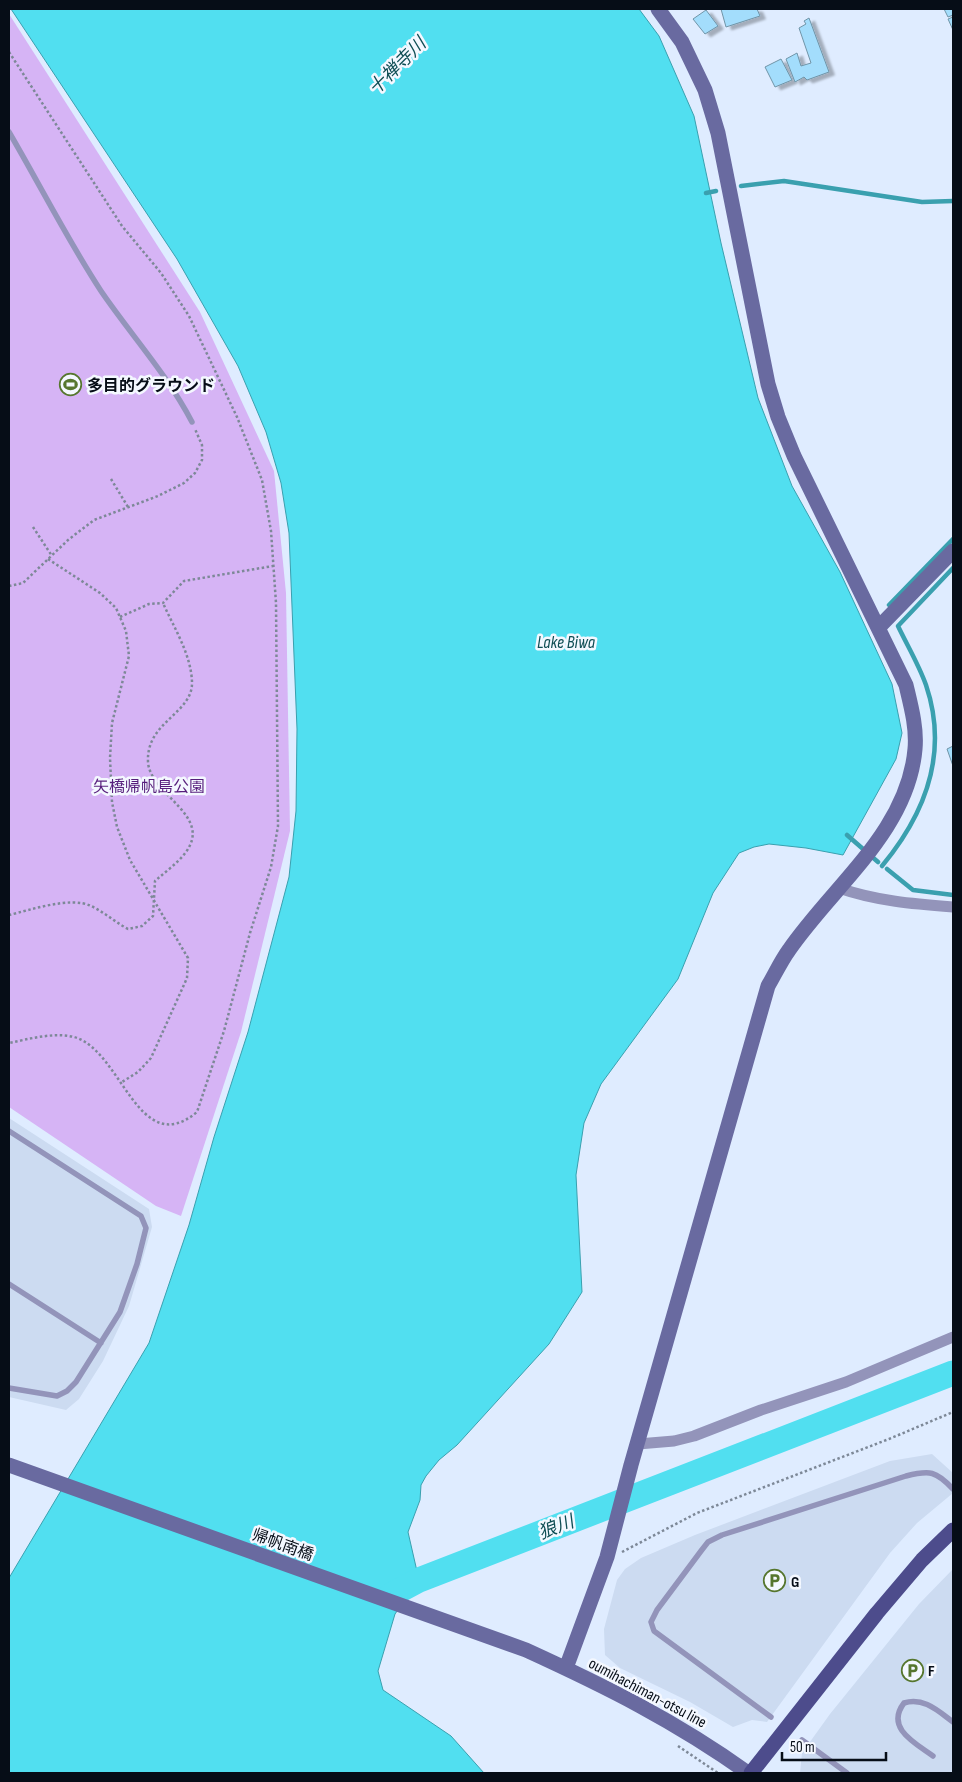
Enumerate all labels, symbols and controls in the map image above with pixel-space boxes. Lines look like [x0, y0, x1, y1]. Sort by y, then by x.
water label: 十禅寺川 [364, 32, 432, 99]
sports icon: 多目的グラウンド [59, 373, 83, 397]
place label: 多目的グラウンド [87, 376, 215, 396]
water label: Lake Biwa [537, 632, 596, 653]
park label: 矢橋帰帆島公園 [93, 778, 205, 797]
water label: 狼川 [536, 1510, 579, 1544]
street label: 帰帆南橋 [249, 1526, 316, 1565]
parking icon: G [763, 1569, 787, 1593]
place label: G [791, 1573, 799, 1592]
street label: oumihachiman-otsu line [585, 1654, 710, 1732]
parking icon: F [900, 1658, 924, 1682]
place label: F [928, 1662, 935, 1681]
scale bar [782, 1730, 886, 1762]
text: 50 m [790, 1738, 815, 1757]

